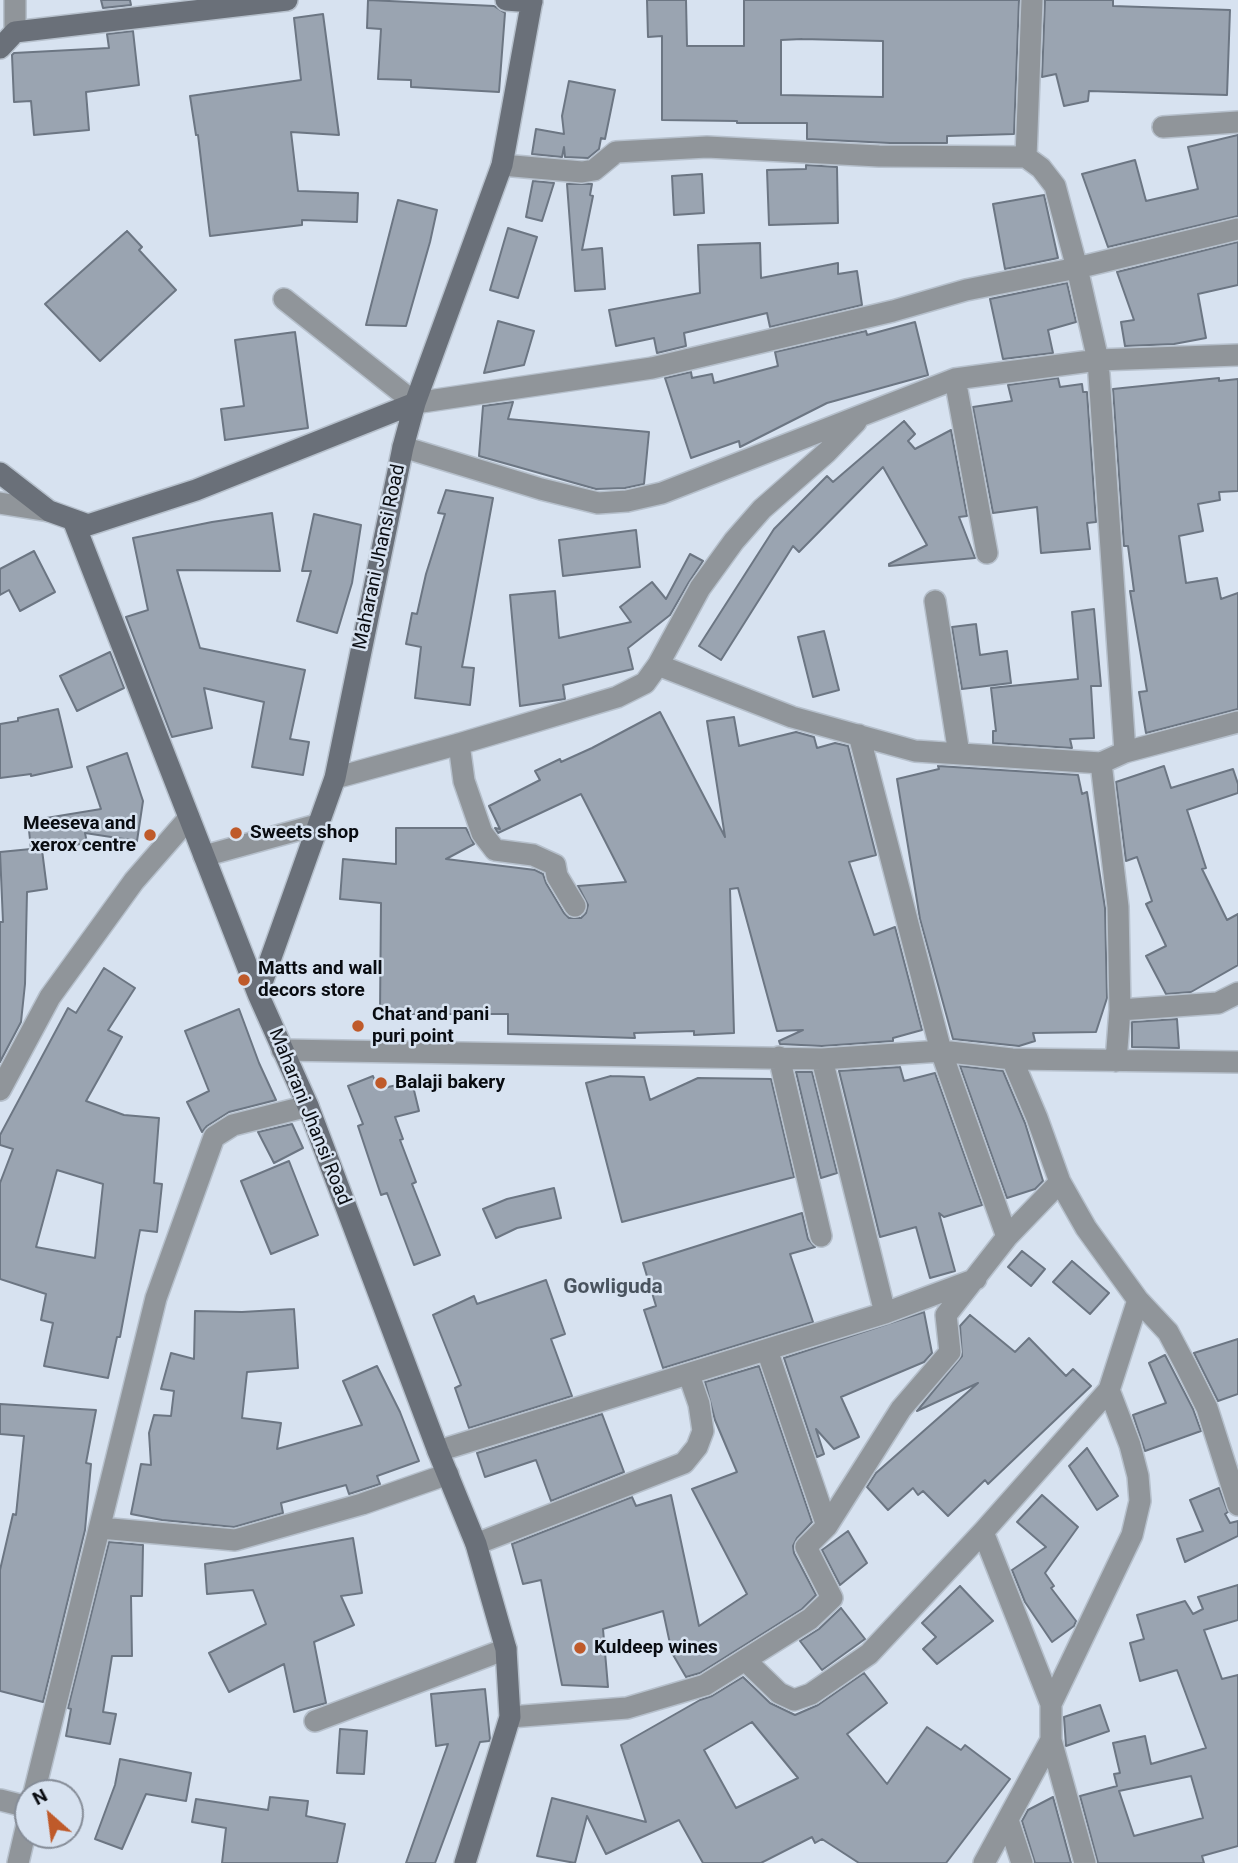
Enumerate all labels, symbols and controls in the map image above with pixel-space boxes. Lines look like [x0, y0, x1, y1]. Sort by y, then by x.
street label: Maharani Jhansi Road [349, 462, 411, 652]
place label: Meeseva and xerox centre [23, 813, 136, 857]
place label: Sweets shop [250, 822, 359, 844]
marker: Sweets shop [228, 825, 244, 841]
marker: Meeseva and xerox centre [142, 827, 158, 843]
place label: Matts and wall decors store [258, 958, 383, 1002]
marker: Matts and wall decors store [236, 972, 252, 988]
place label: Chat and pani puri point [372, 1004, 489, 1048]
marker: Chat and pani puri point [350, 1018, 366, 1034]
street label: Maharani Jhansi Road [263, 1025, 355, 1209]
place label: Balaji bakery [395, 1072, 505, 1094]
marker: Balaji bakery [373, 1075, 389, 1091]
district label: Gowliguda [563, 1275, 663, 1301]
place label: Kuldeep wines [594, 1637, 718, 1659]
marker: Kuldeep wines [572, 1640, 588, 1656]
north arrow [14, 1779, 84, 1849]
text: N [29, 1783, 51, 1810]

